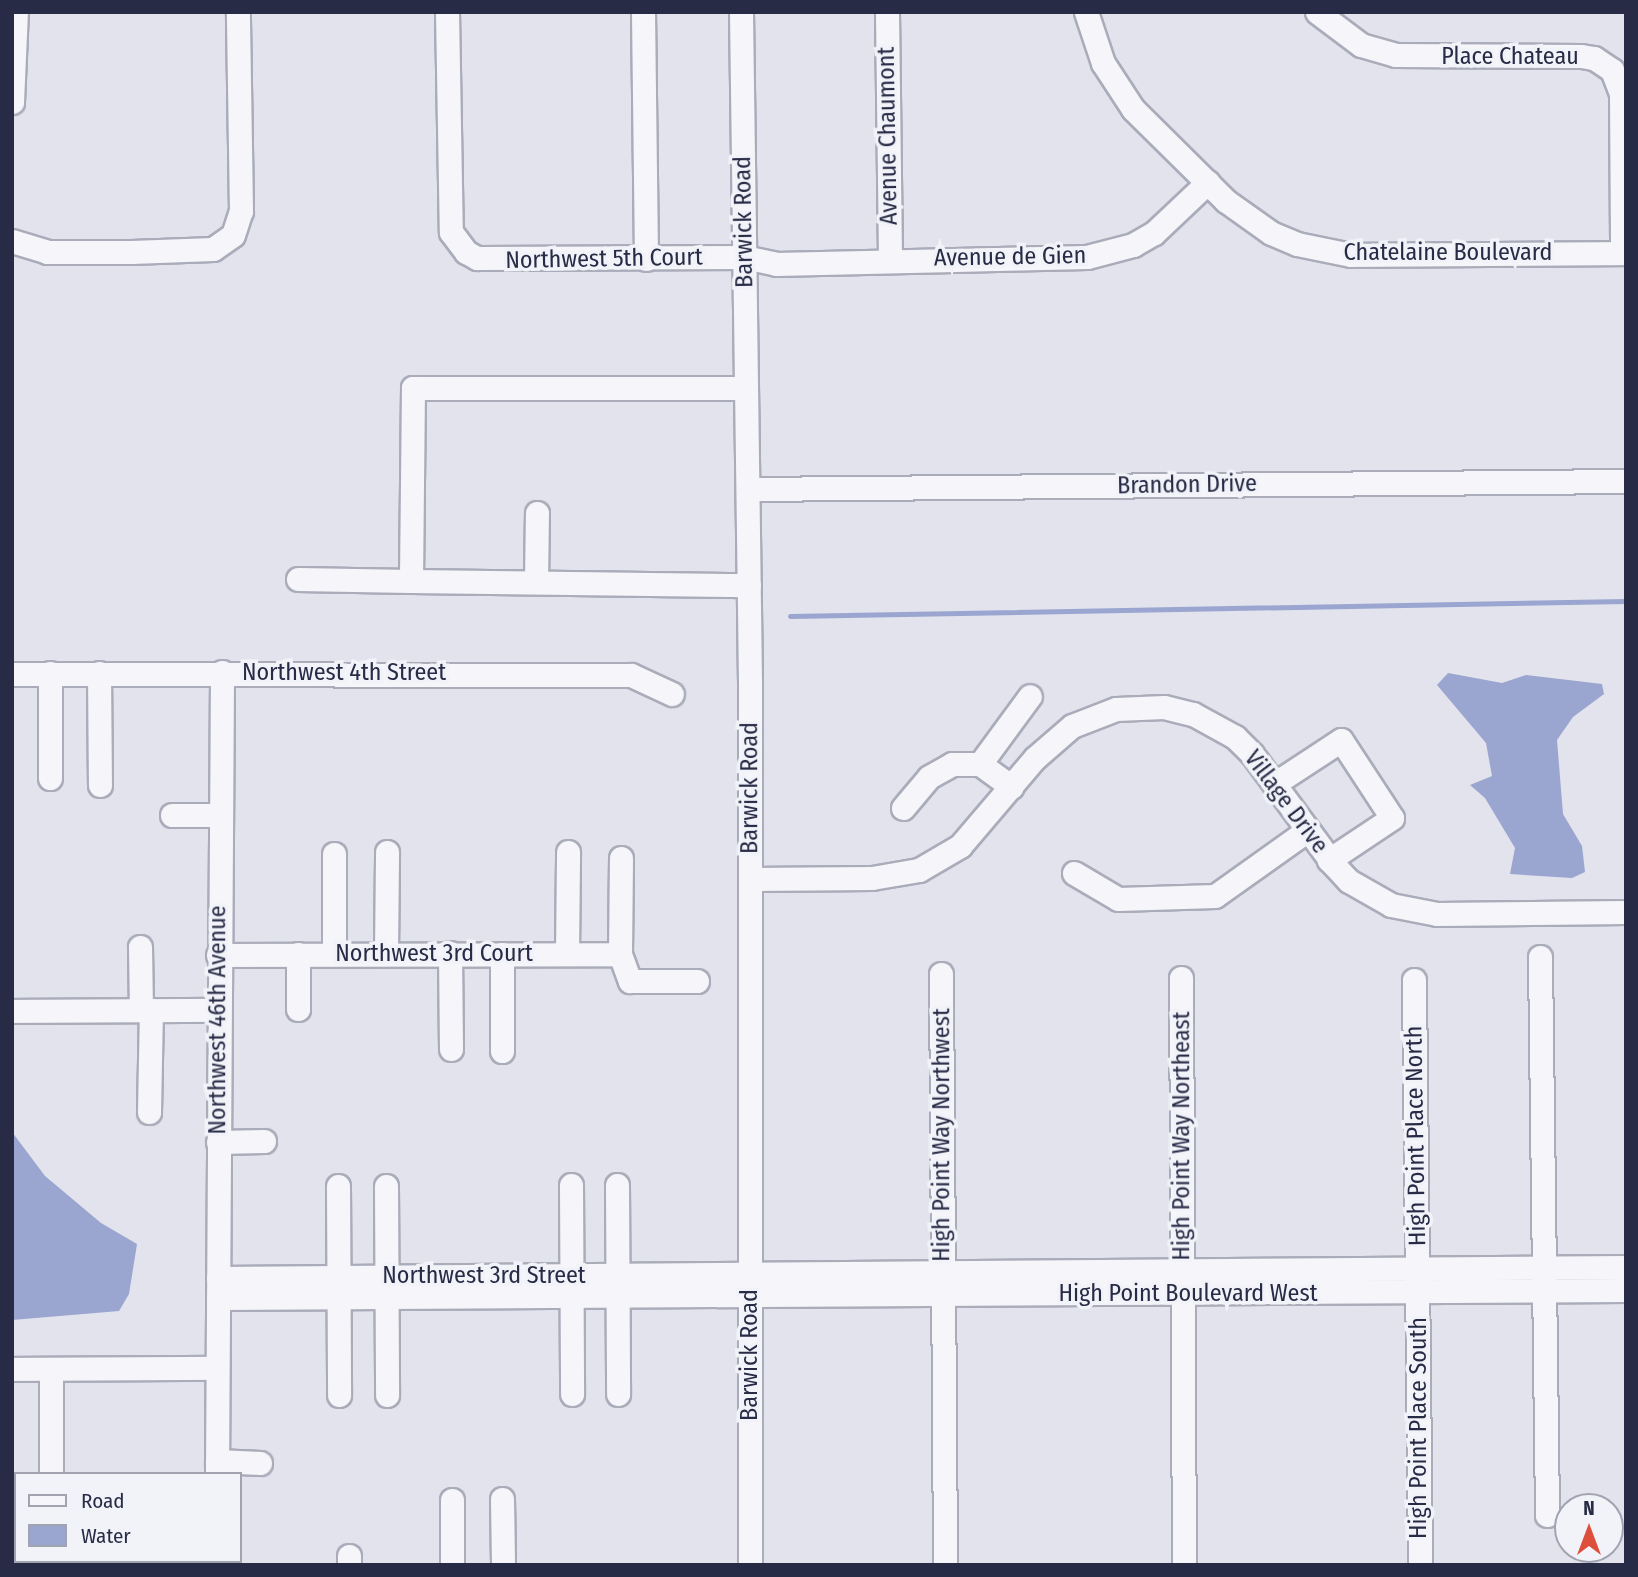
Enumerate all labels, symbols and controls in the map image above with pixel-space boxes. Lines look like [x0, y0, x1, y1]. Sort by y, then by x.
street label: Place Chateau [1441, 43, 1579, 71]
street label: Avenue Chaumont [872, 47, 904, 225]
street label: Barwick Road [728, 156, 760, 288]
street label: Chatelaine Boulevard [1344, 239, 1552, 267]
street label: Avenue de Gien [934, 241, 1086, 273]
street label: Northwest 5th Court [505, 243, 703, 275]
street label: Brandon Drive [1117, 469, 1257, 501]
street label: Northwest 4th Street [242, 659, 446, 687]
street label: Barwick Road [736, 722, 764, 854]
street label: Village Drive [1238, 745, 1334, 859]
street label: Northwest 46th Avenue [204, 905, 232, 1135]
street label: Northwest 3rd Court [335, 940, 533, 968]
street label: High Point Way Northwest [928, 1008, 956, 1262]
street label: High Point Way Northeast [1168, 1011, 1196, 1261]
street label: High Point Place North [1400, 1026, 1432, 1246]
street label: Northwest 3rd Street [382, 1262, 586, 1290]
street label: High Point Boulevard West [1058, 1280, 1318, 1308]
street label: Barwick Road [736, 1289, 764, 1421]
street label: High Point Place South [1405, 1317, 1433, 1539]
legend [14, 1472, 242, 1563]
text: Road [81, 1488, 125, 1514]
north arrow [1554, 1493, 1624, 1563]
text: N [1583, 1497, 1595, 1520]
text: Water [81, 1523, 131, 1549]

